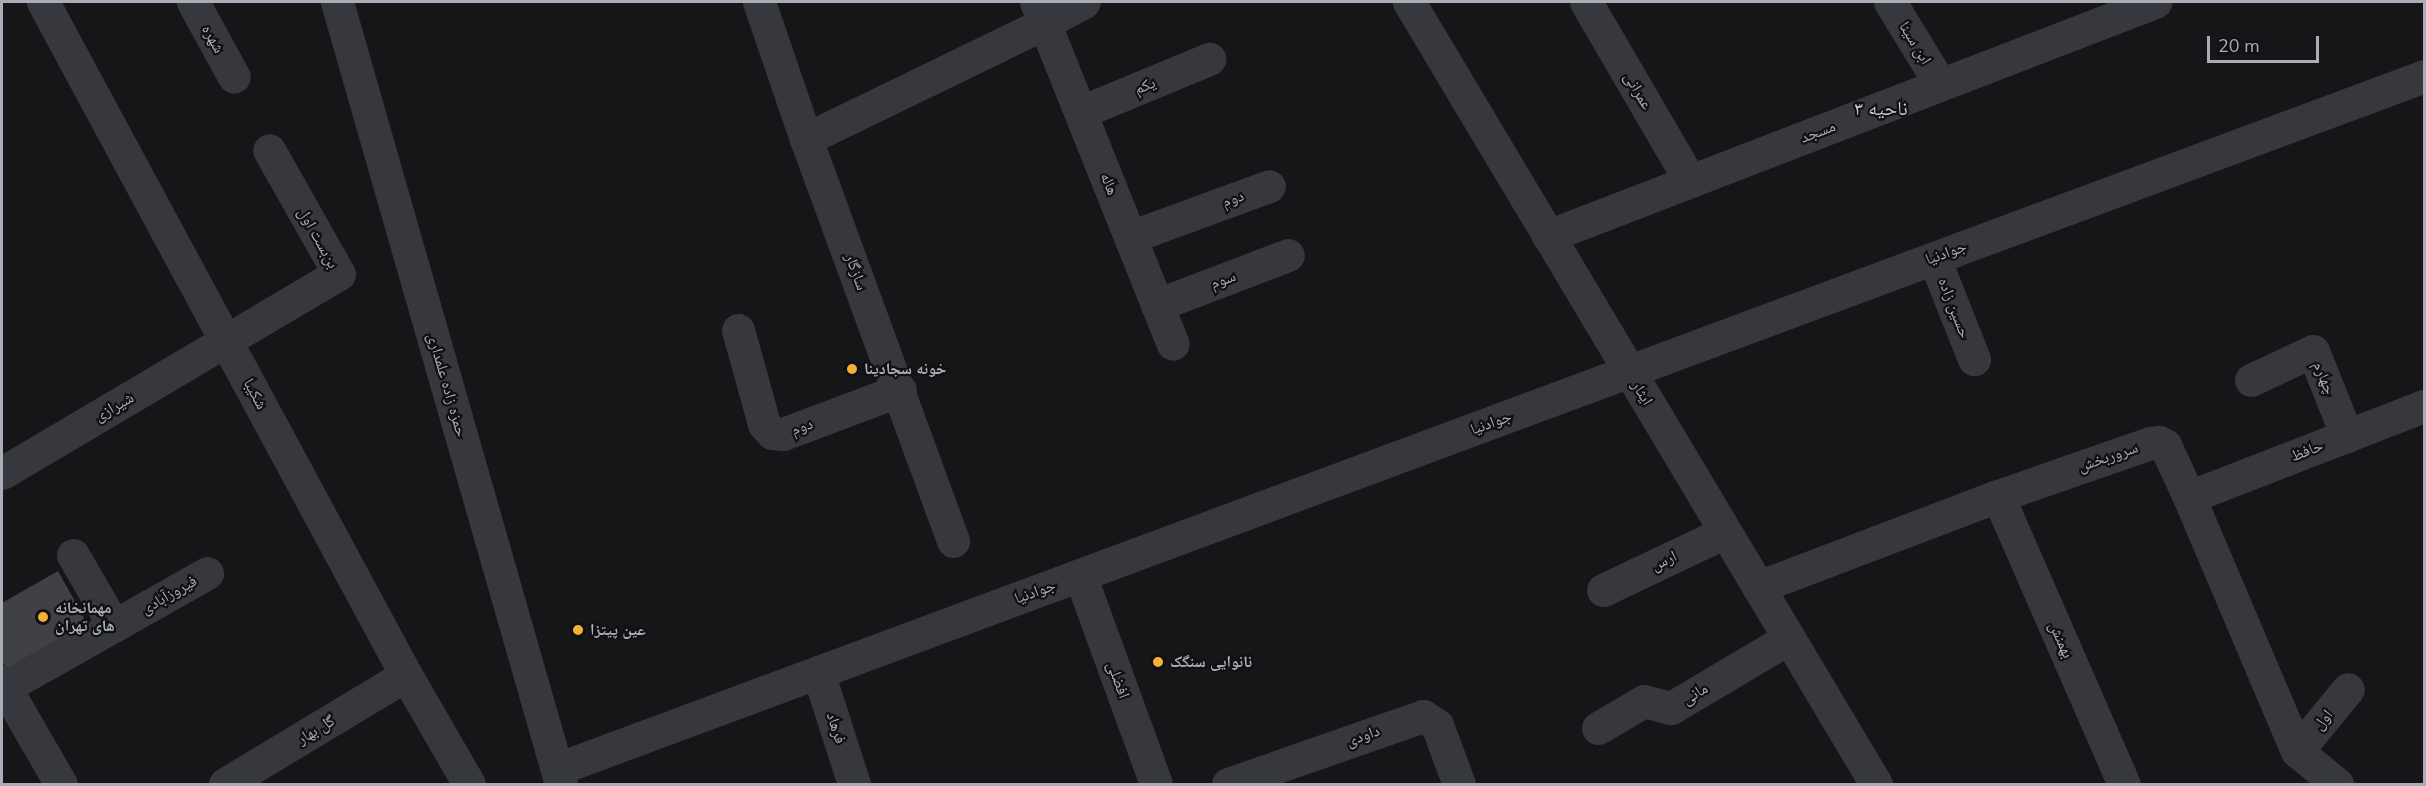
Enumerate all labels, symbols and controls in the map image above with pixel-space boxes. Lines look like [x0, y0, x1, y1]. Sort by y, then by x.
street label: ابن سینا [1895, 18, 1935, 68]
street label: شهره [197, 21, 229, 57]
scale bar [2210, 24, 2322, 62]
text: 20 m [2218, 34, 2260, 58]
street label: عمرانی [1620, 69, 1656, 113]
street label: یکم [1131, 73, 1159, 99]
district label: ناحیه ۳ [1854, 96, 1908, 120]
street label: مسجد [1798, 117, 1838, 147]
street label: هاله [1096, 170, 1122, 198]
street label: دوم [1219, 186, 1247, 212]
street label: بن‌بست اول [293, 204, 343, 272]
street label: جوادنیا [1923, 237, 1969, 269]
street label: سازگار [841, 251, 871, 293]
street label: سوم [1207, 266, 1239, 294]
street label: حسین زاده [1934, 275, 1974, 341]
street label: حمزه زاده علمداری [423, 331, 471, 439]
street label: چهارم [2309, 358, 2339, 398]
place label: خونه سجادینا [864, 359, 946, 379]
marker: خونه سجادینا [845, 362, 859, 376]
street label: شکیبا [239, 375, 271, 413]
street label: ایثار [1627, 377, 1657, 409]
street label: شیرازی [91, 388, 137, 426]
street label: جوادنیا [1468, 407, 1514, 439]
street label: دوم [788, 414, 816, 440]
street label: حافظ [2288, 436, 2326, 466]
street label: سروربخش [2076, 438, 2140, 476]
street label: ارس [1648, 547, 1680, 575]
street label: فیروزآبادی [138, 571, 200, 619]
street label: جوادنیا [1012, 576, 1058, 608]
place label: مهمانخانه های تهران [55, 598, 115, 636]
marker: مهمانخانه های تهران [36, 610, 50, 624]
street label: بهمنش [2044, 619, 2078, 661]
place label: عین پیتزا [590, 620, 646, 640]
marker: عین پیتزا [571, 623, 585, 637]
place label: نانوایی سنگک [1170, 652, 1252, 672]
marker: نانوایی سنگک [1151, 655, 1165, 669]
street label: افضلی [1102, 659, 1134, 701]
street label: مانی [1679, 679, 1711, 709]
street label: اول [2309, 706, 2337, 734]
street label: فرهاد [822, 710, 850, 746]
street label: گل بهار [294, 711, 338, 749]
street label: داودی [1344, 721, 1382, 751]

